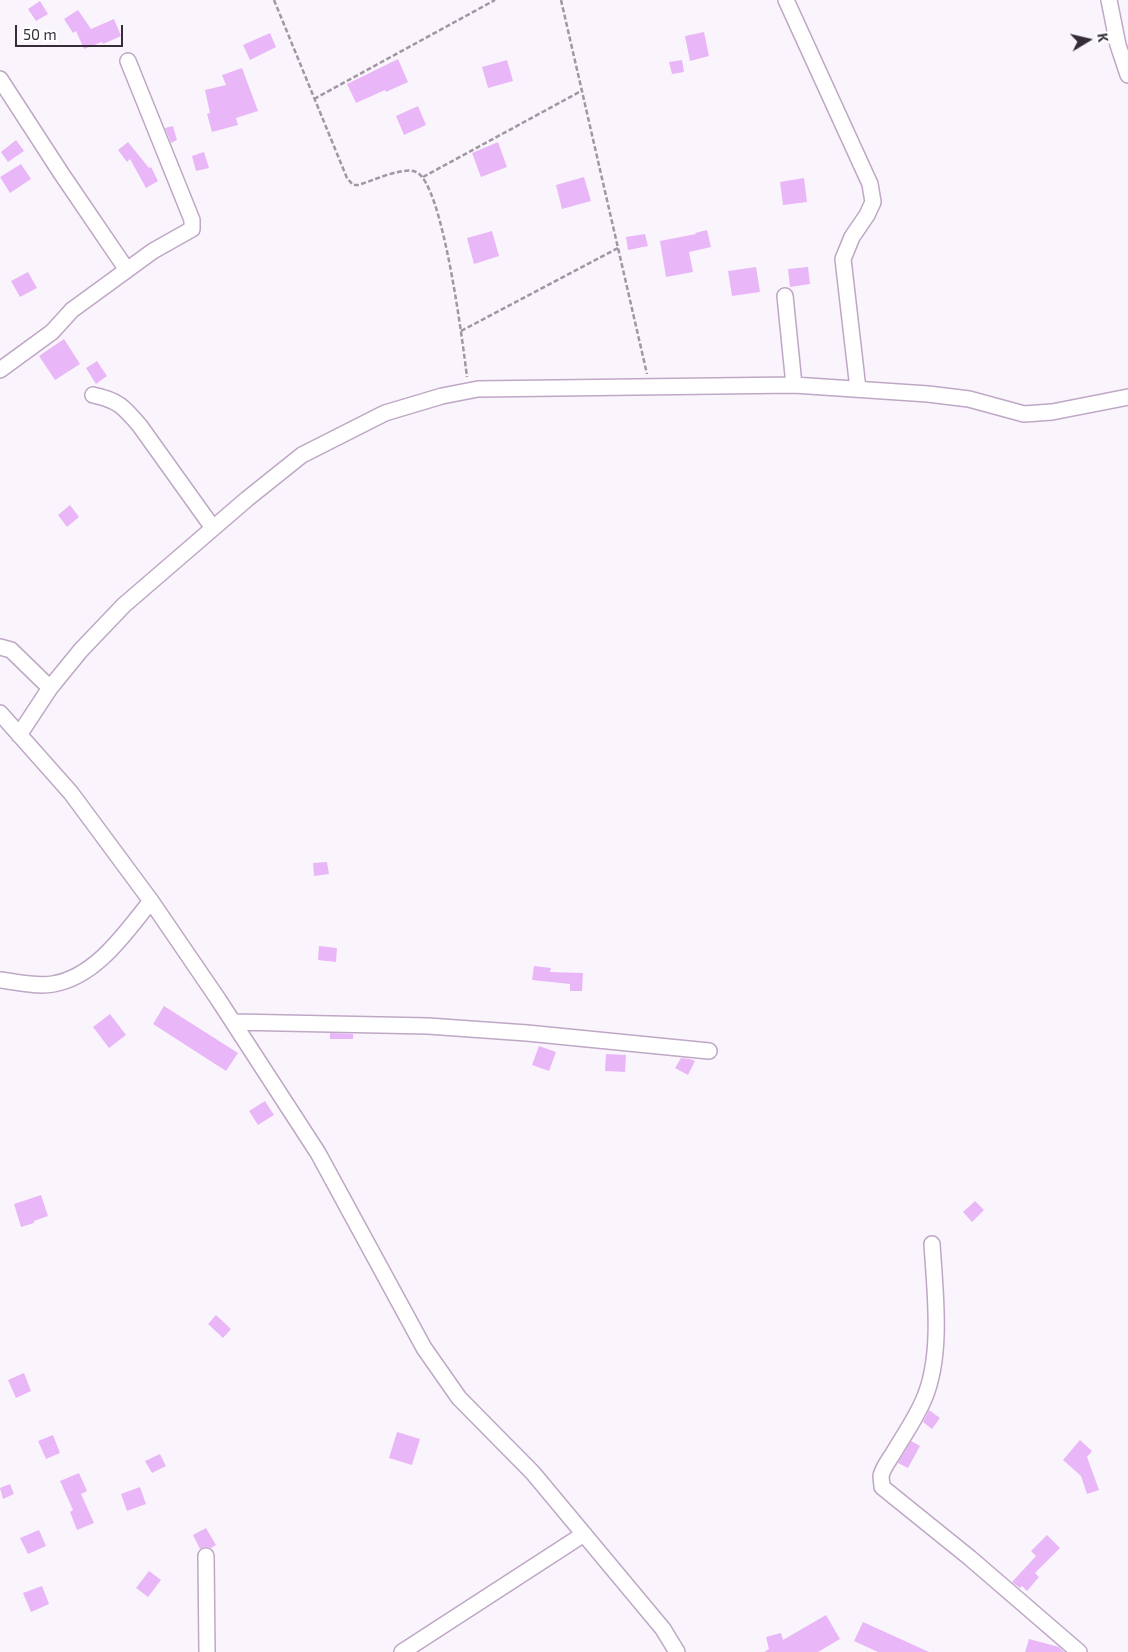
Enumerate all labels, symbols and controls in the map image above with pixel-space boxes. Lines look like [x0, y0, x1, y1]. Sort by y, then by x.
scale bar [18, 15, 125, 47]
north arrow [1063, 15, 1113, 65]
text: 50 m [23, 25, 57, 43]
text: K [1094, 32, 1112, 43]

